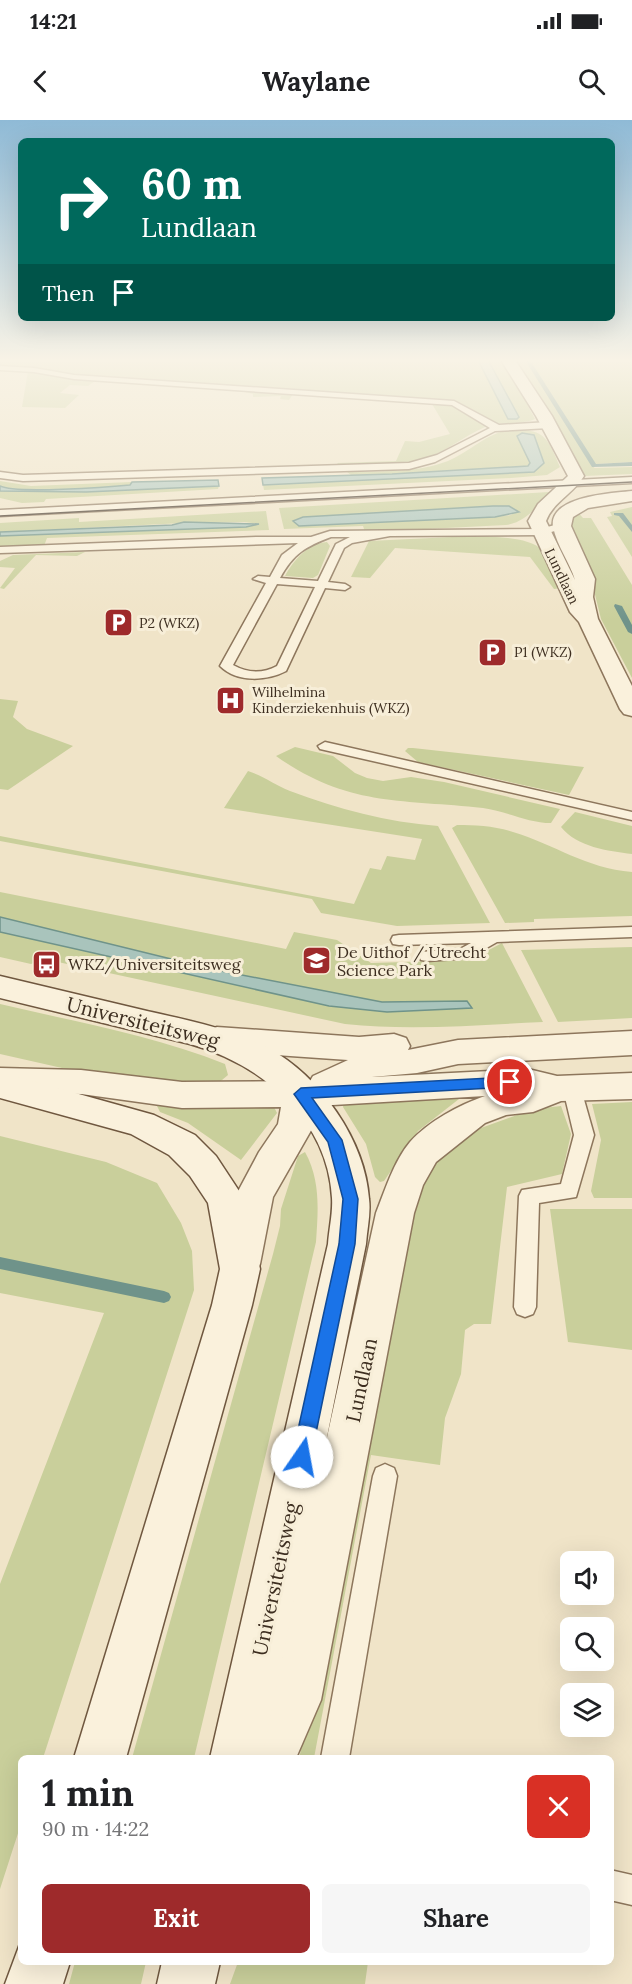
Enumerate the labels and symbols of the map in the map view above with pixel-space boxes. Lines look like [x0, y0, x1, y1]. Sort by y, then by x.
street label: Lundlaan [541, 545, 583, 607]
parking icon: P2 (WKZ) [102, 607, 134, 639]
place label: P2 (WKZ) [139, 614, 199, 632]
parking icon: P1 (WKZ) [477, 636, 509, 668]
place label: P1 (WKZ) [514, 643, 572, 661]
place label: Wilhelmina Kinderziekenhuis (WKZ) [252, 683, 410, 717]
hospital icon: Wilhelmina Kinderziekenhuis (WKZ) [215, 684, 247, 716]
place label: De Uithof / Utrecht Science Park [337, 942, 487, 980]
school or university icon: De Uithof / Utrecht Science Park [300, 945, 332, 977]
bus stop icon: WKZ/Universiteitsweg [31, 948, 63, 980]
place label: WKZ/Universiteitsweg [68, 954, 242, 975]
street label: Universiteitsweg [64, 991, 223, 1053]
pin [484, 1056, 535, 1107]
street label: Lundlaan [340, 1335, 382, 1425]
position arrow [270, 1425, 334, 1489]
street label: Universiteitsweg [246, 1499, 304, 1658]

